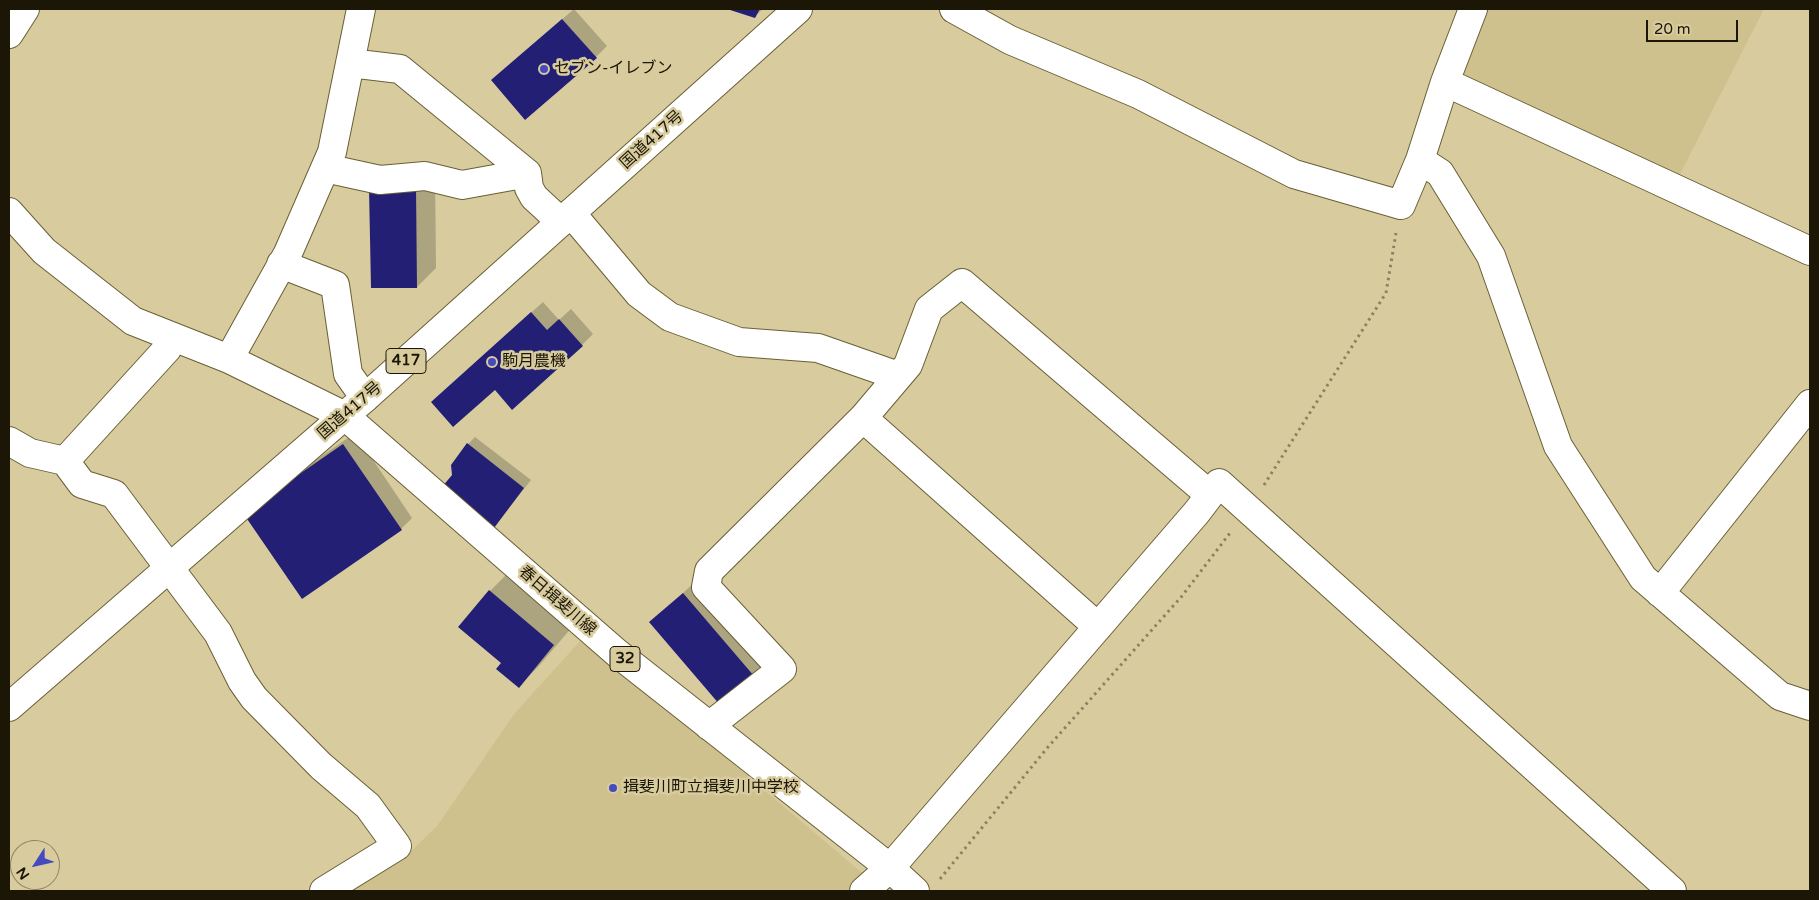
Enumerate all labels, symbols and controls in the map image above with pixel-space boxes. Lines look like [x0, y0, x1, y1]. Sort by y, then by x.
scale bar [1649, 10, 1742, 42]
text: 20 m [1654, 20, 1691, 38]
place label: セブン-イレブン [554, 59, 673, 79]
marker: セブン-イレブン [538, 63, 550, 75]
street label: 国道417号 [617, 107, 687, 173]
road number: 417 [386, 348, 426, 374]
place label: 駒月農機 [502, 352, 566, 372]
marker: 駒月農機 [486, 356, 498, 368]
street label: 国道417号 [314, 378, 386, 444]
street label: 春日揖斐川線 [514, 562, 600, 640]
road number: 32 [610, 646, 640, 672]
place label: 揖斐川町立揖斐川中学校 [623, 778, 799, 798]
marker: 揖斐川町立揖斐川中学校 [607, 782, 619, 794]
north arrow [10, 840, 60, 890]
text: N [13, 864, 33, 883]

